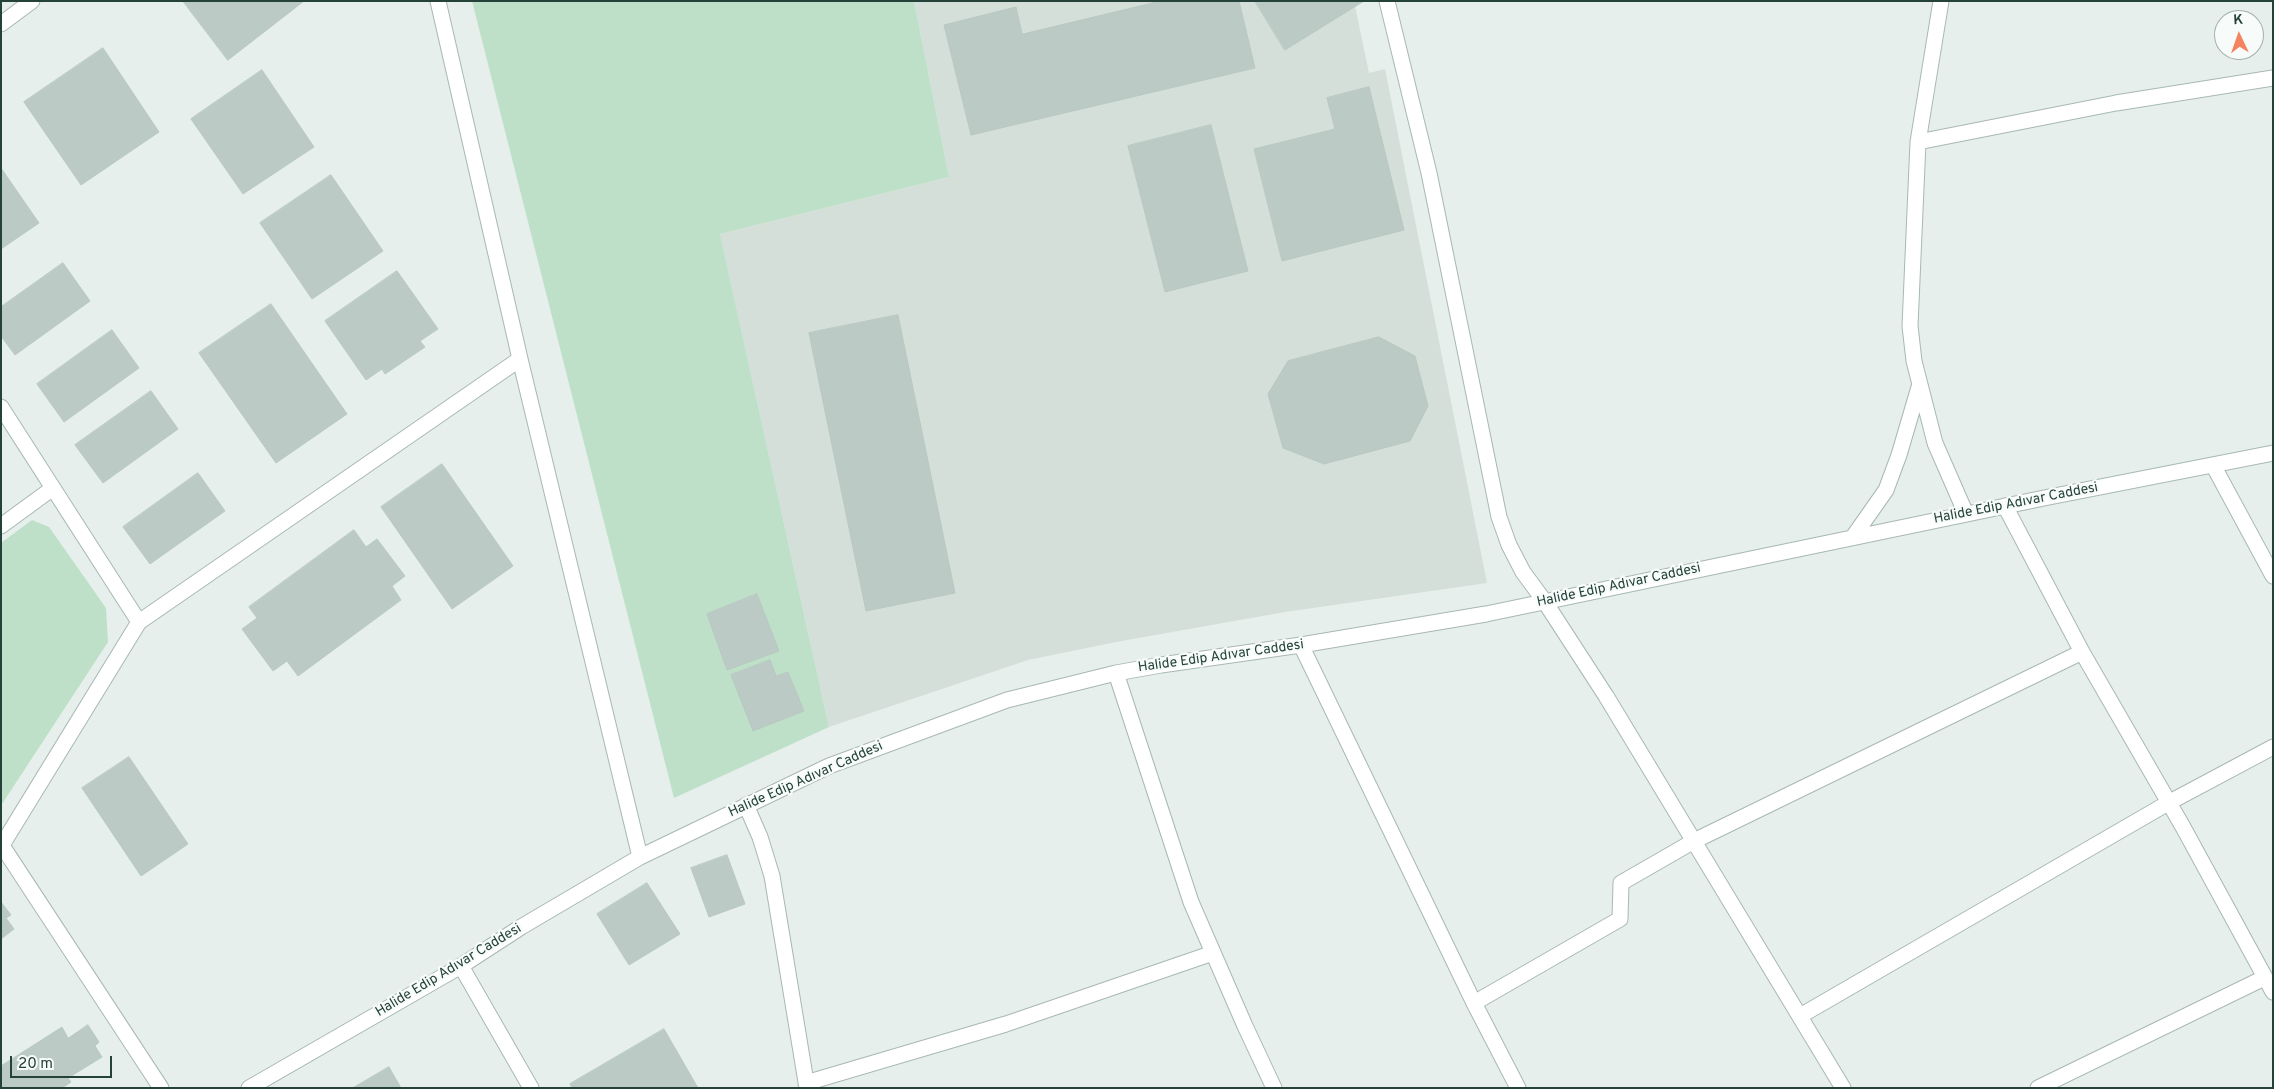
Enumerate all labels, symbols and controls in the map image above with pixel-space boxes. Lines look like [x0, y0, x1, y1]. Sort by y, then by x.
north arrow [2214, 10, 2264, 60]
text: K [2233, 12, 2244, 29]
street label: Halide Edip Adıvar Caddesi [1932, 480, 2100, 528]
street label: Halide Edip Adıvar Caddesi [1536, 560, 1702, 612]
street label: Halide Edip Adıvar Caddesi [1137, 637, 1305, 677]
street label: Halide Edip Adıvar Caddesi [726, 738, 886, 822]
street label: Halide Edip Adıvar Caddesi [373, 921, 525, 1021]
scale bar [12, 1046, 115, 1078]
text: 20 m [18, 1055, 53, 1074]

